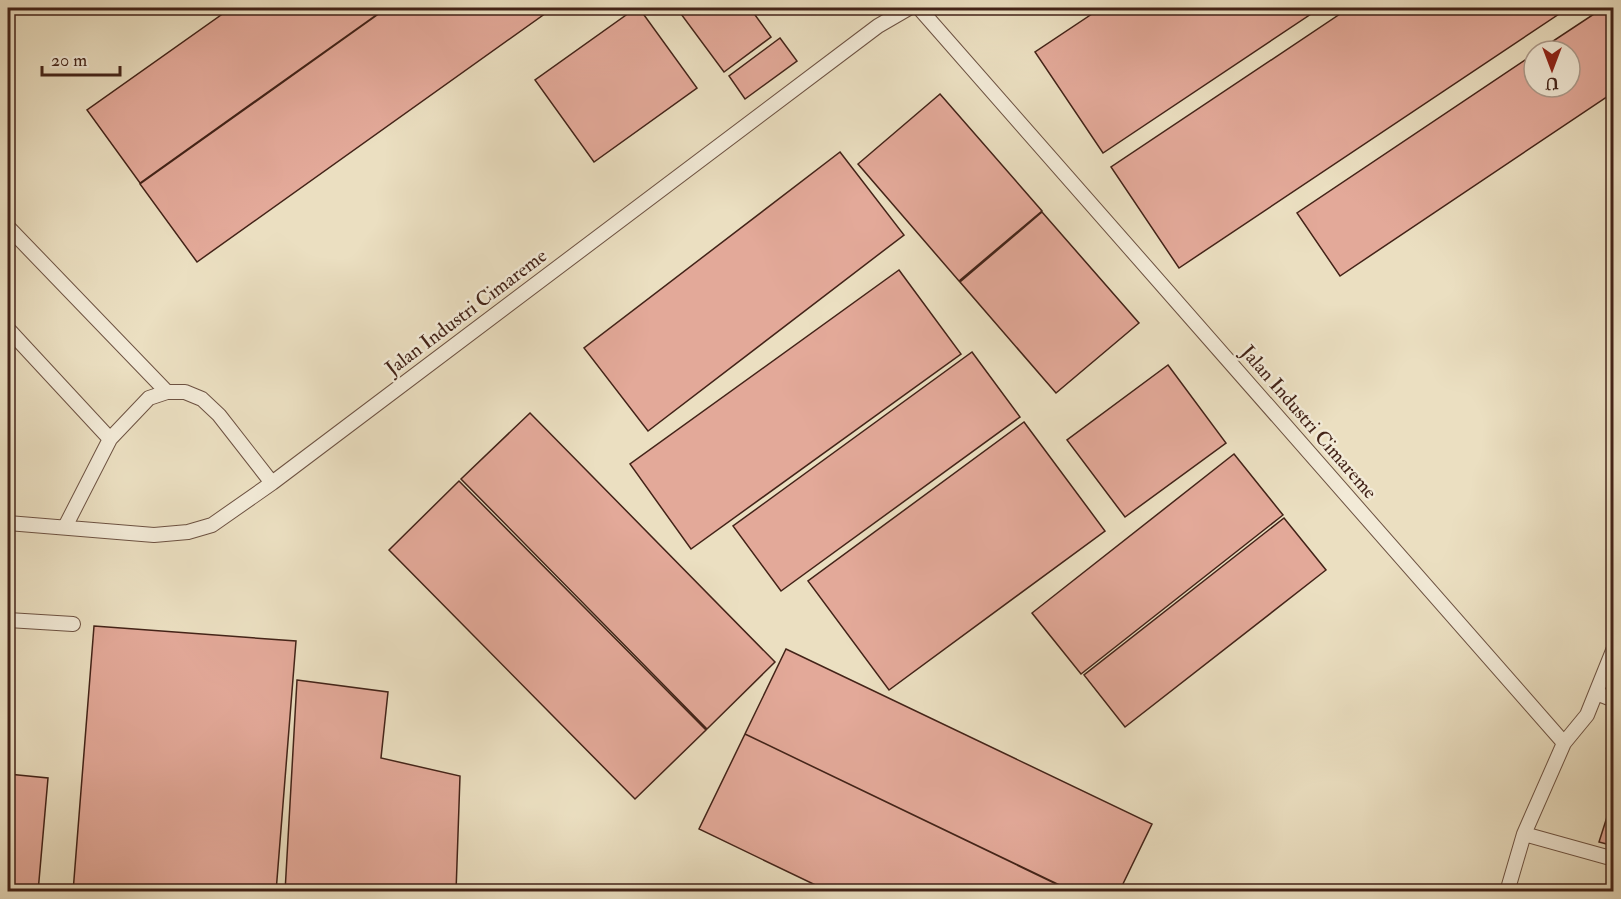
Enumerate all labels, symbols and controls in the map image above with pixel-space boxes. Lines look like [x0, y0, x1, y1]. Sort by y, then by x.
scale bar [42, 39, 120, 77]
north arrow [1522, 39, 1582, 99]
text: 20 m [51, 49, 87, 72]
text: U [1545, 73, 1559, 93]
street label: Jalan Industri Cimareme [380, 243, 552, 381]
street label: Jalan Industri Cimareme [1235, 339, 1383, 504]

